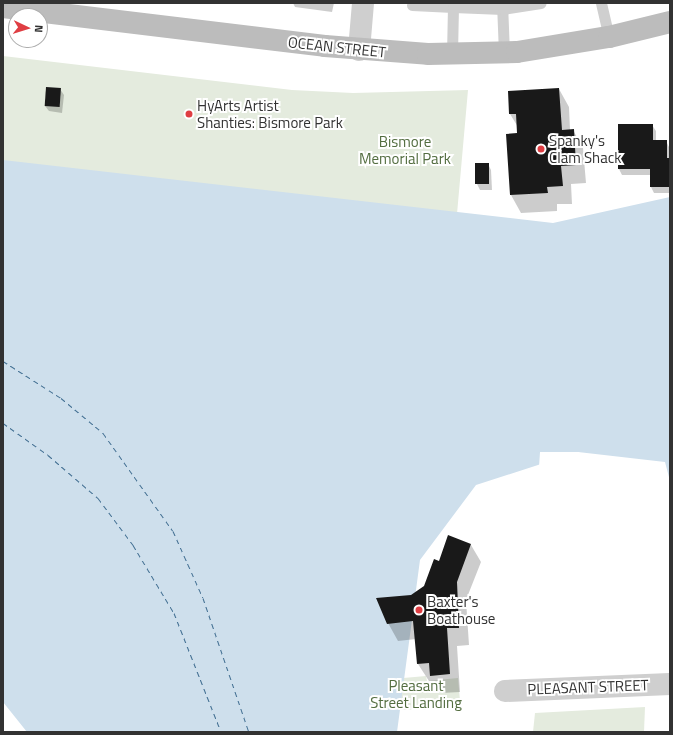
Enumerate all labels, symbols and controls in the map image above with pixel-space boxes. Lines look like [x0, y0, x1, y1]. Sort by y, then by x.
north arrow [8, 8, 48, 48]
text: N [31, 24, 47, 33]
street label: OCEAN STREET [287, 33, 387, 61]
place label: HyArts Artist Shanties: Bismore Park [197, 96, 343, 131]
marker: HyArts Artist Shanties: Bismore Park [184, 109, 194, 119]
place label: Spanky's Clam Shack [549, 131, 621, 166]
park label: Bismore Memorial Park [359, 132, 451, 167]
marker: Spanky's Clam Shack [536, 144, 546, 154]
place label: Baxter's Boathouse [427, 592, 495, 627]
marker: Baxter's Boathouse [414, 605, 424, 615]
park label: Pleasant Street Landing [370, 676, 462, 711]
street label: PLEASANT STREET [527, 676, 649, 698]

